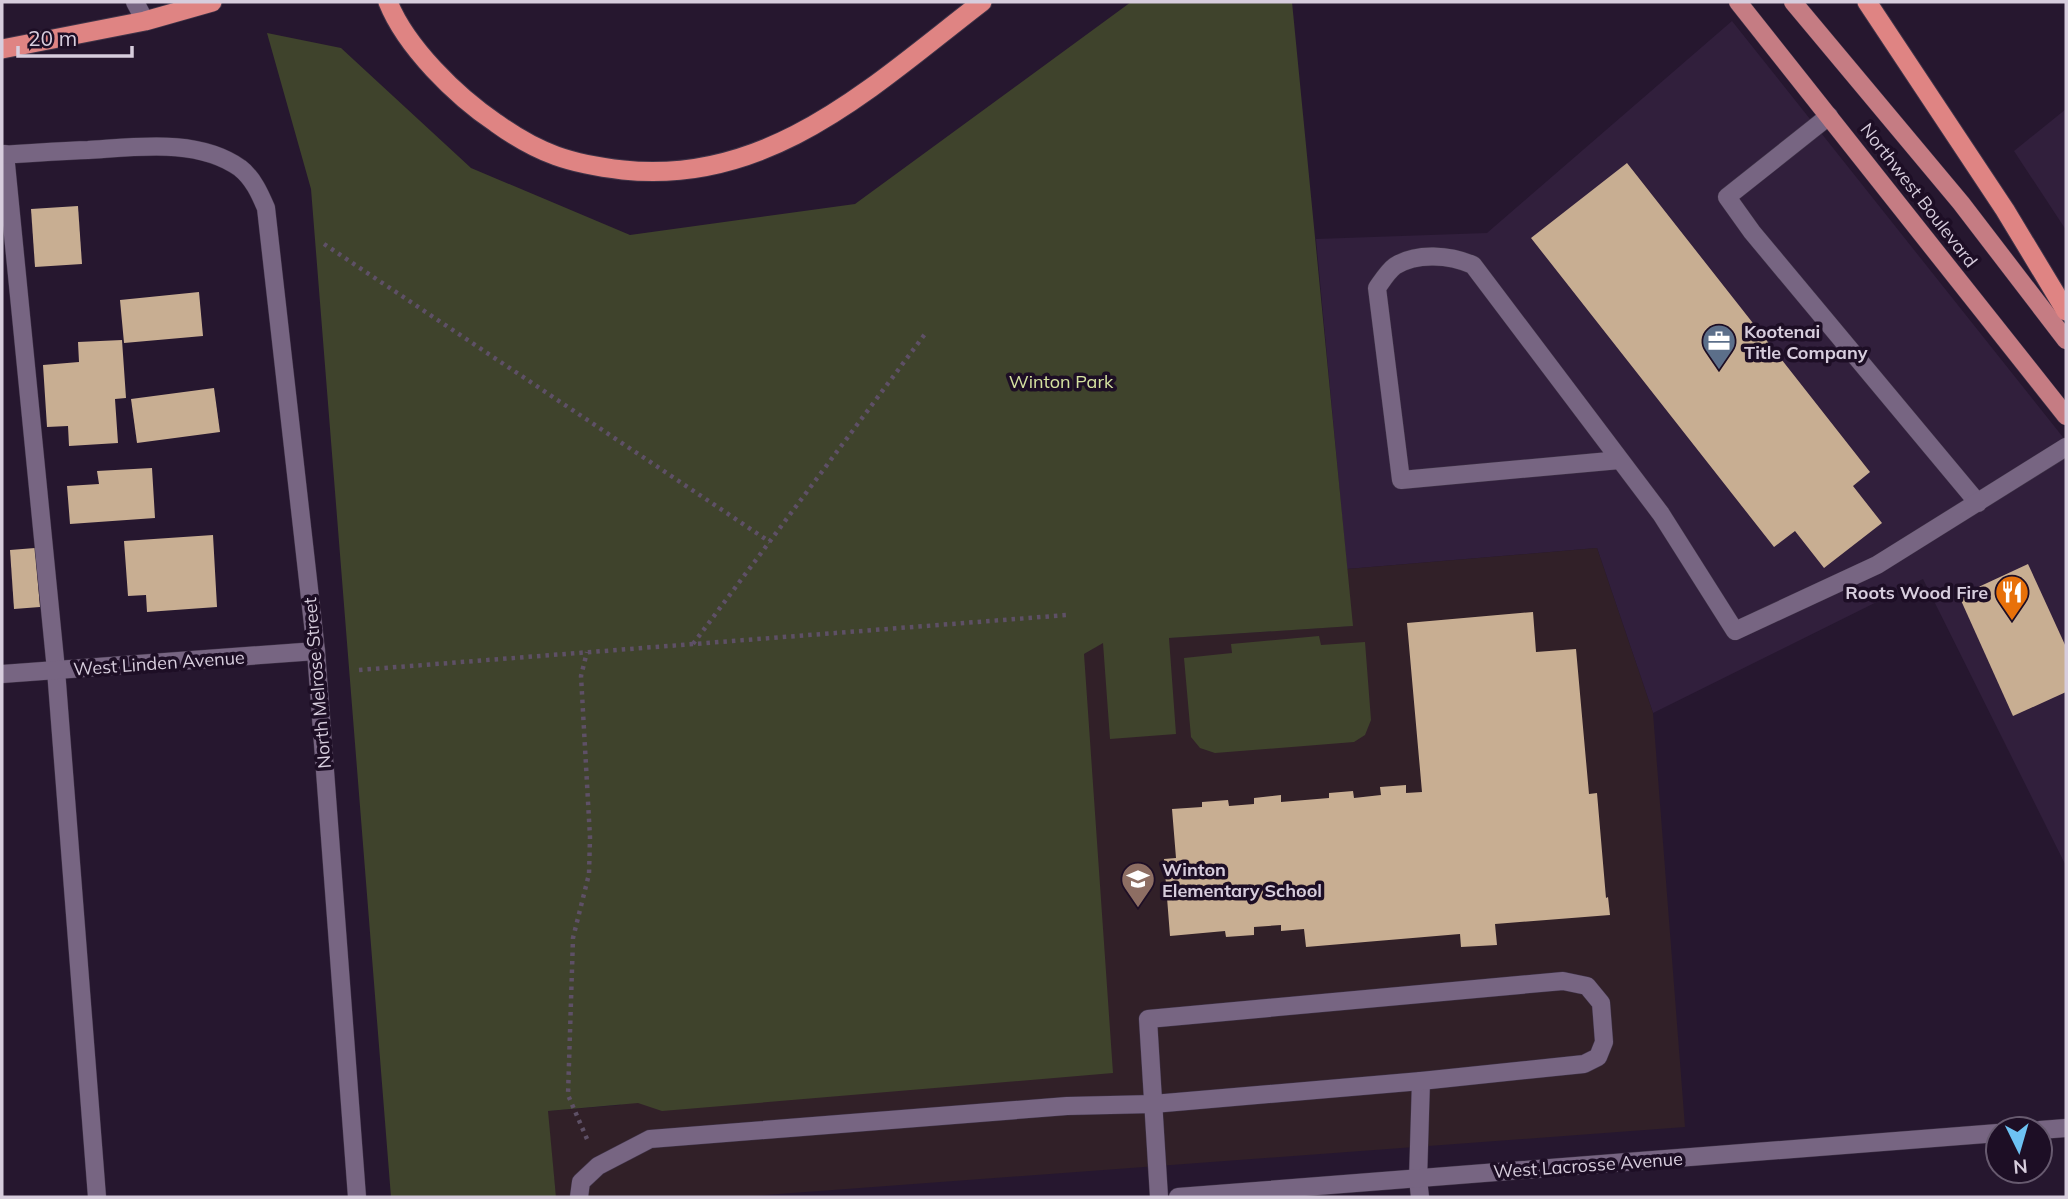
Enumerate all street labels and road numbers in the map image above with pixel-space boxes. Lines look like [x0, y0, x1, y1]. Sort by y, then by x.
street label: Northwest Boulevard [1855, 118, 1983, 272]
street label: North Melrose Street [298, 596, 336, 770]
street label: West Linden Avenue [73, 646, 245, 680]
street label: West Lacrosse Avenue [1492, 1147, 1684, 1183]

